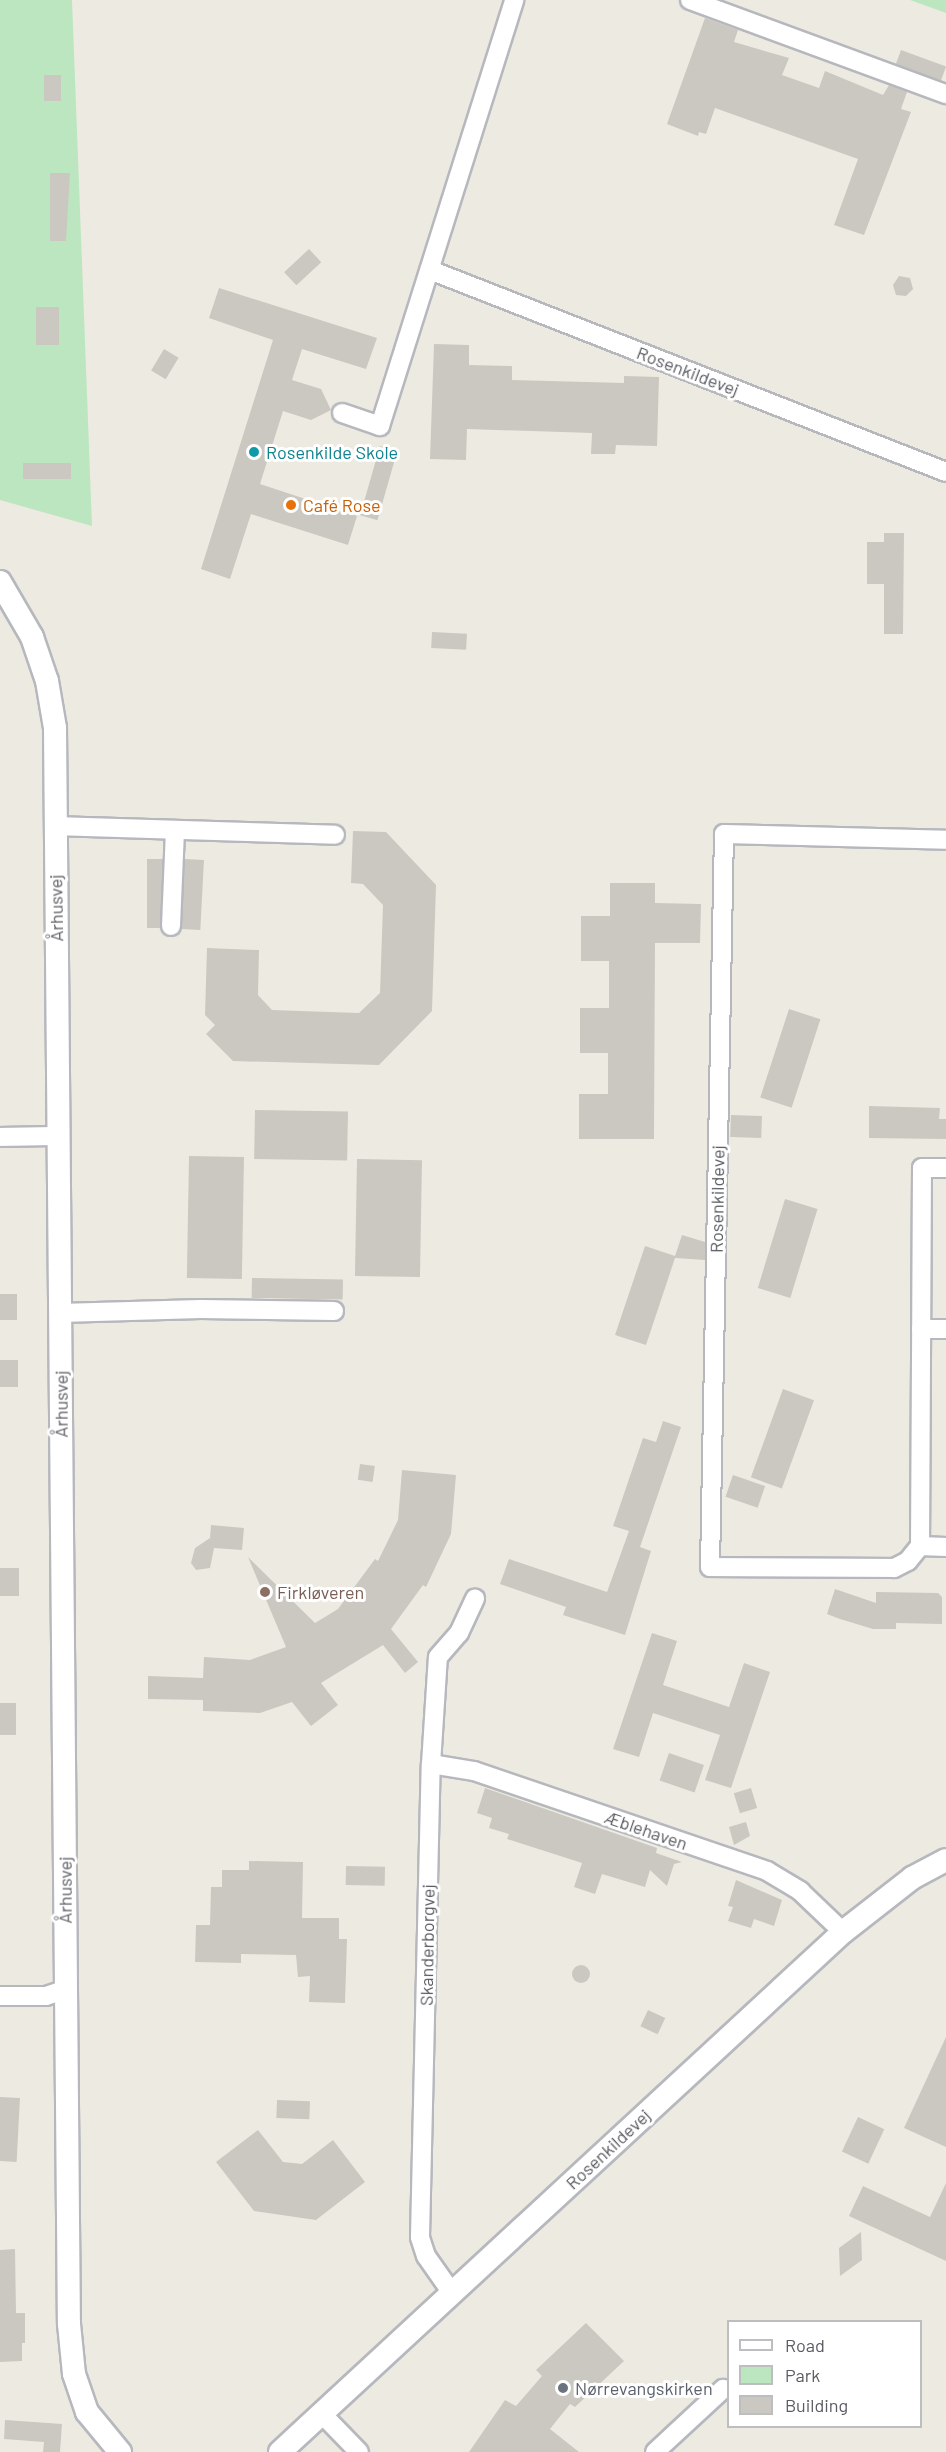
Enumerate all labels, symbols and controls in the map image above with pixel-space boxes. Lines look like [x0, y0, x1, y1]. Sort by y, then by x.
street label: Rosenkildevej [634, 342, 742, 400]
place label: Rosenkilde Skole [266, 441, 398, 463]
marker: Rosenkilde Skole [247, 445, 261, 459]
place label: Café Rose [303, 494, 381, 516]
marker: Café Rose [284, 498, 298, 512]
street label: Århusvej [45, 874, 67, 942]
street label: Rosenkildevej [705, 1145, 729, 1253]
street label: Århusvej [50, 1370, 72, 1438]
place label: Firkløveren [277, 1581, 364, 1603]
marker: Firkløveren [258, 1585, 272, 1599]
street label: Æblehaven [602, 1806, 690, 1854]
street label: Århusvej [54, 1856, 76, 1924]
street label: Skanderborgvej [415, 1884, 439, 2006]
street label: Rosenkildevej [561, 2104, 655, 2194]
legend [727, 2320, 922, 2428]
text: Road [785, 2334, 825, 2356]
text: Park [785, 2364, 820, 2386]
place label: Nørrevangskirken [575, 2377, 713, 2399]
marker: Nørrevangskirken [556, 2381, 570, 2395]
text: Building [785, 2394, 848, 2416]

